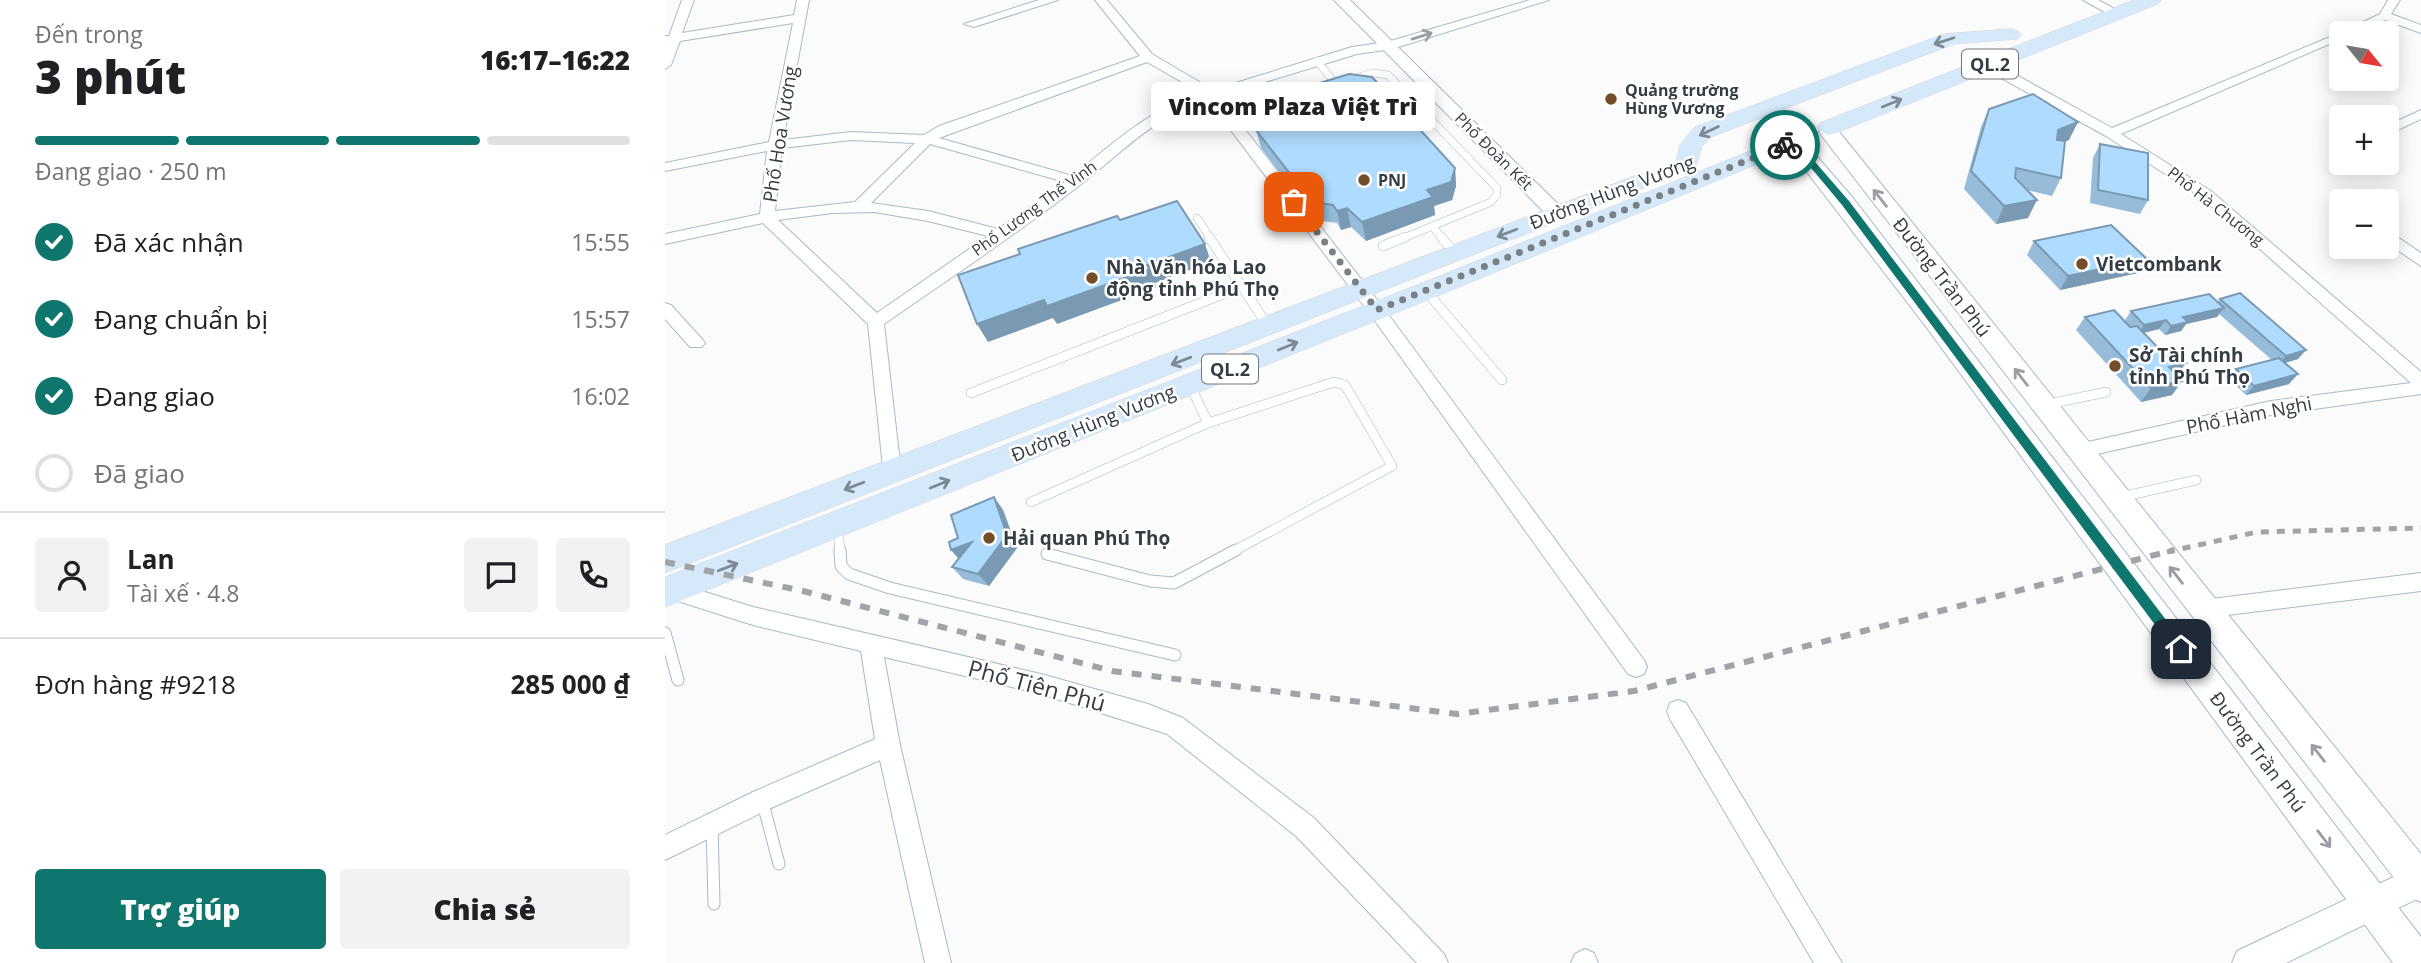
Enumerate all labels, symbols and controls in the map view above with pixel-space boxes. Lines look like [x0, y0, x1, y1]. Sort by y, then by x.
text: Đến trong [35, 18, 143, 50]
north arrow [2329, 21, 2399, 91]
map controls [2329, 21, 2399, 259]
one-way arrow [1411, 28, 1433, 41]
one-way arrow [1933, 36, 1955, 48]
text: 16:17–16:22 [480, 42, 630, 78]
text: 3 phút [35, 45, 186, 107]
road number: QL.2 [1962, 50, 2018, 78]
street label: Phố Hoa Vương [756, 64, 804, 204]
place label: Quảng trường Hùng Vương [1625, 79, 1738, 119]
callout: Vincom Plaza Việt Trì [1152, 83, 1436, 132]
text: Vincom Plaza Việt Trì [1168, 90, 1418, 122]
marker: Quảng trường Hùng Vương [1603, 91, 1619, 107]
one-way arrow [1880, 95, 1902, 108]
button: + [2329, 105, 2399, 175]
street label: Phố Đoàn Kết [1450, 107, 1538, 195]
courier [1750, 110, 1820, 180]
one-way arrow [1699, 124, 1719, 138]
icon: bike [1766, 126, 1804, 164]
street label: Đường Hùng Vương [1526, 149, 1698, 235]
text: Đang giao · 250 m [35, 155, 227, 187]
street label: Phố Lương Thế Vinh [967, 155, 1101, 261]
street label: Phố Hà Chương [2163, 161, 2269, 251]
place label: PNJ [1378, 169, 1406, 191]
pin [1264, 172, 1324, 232]
marker: PNJ [1356, 172, 1372, 188]
icon: bag [1275, 183, 1313, 221]
one-way arrow [1872, 189, 1887, 208]
button: − [2329, 189, 2399, 259]
street label: Đường Trần Phú [1887, 212, 1997, 342]
icon: check [35, 223, 73, 261]
text: Đã xác nhận [94, 224, 244, 260]
text: 15:55 [571, 226, 630, 258]
one-way arrow [1496, 228, 1518, 241]
place label: Vietcombank [2096, 251, 2222, 277]
place label: Nhà Văn hóa Lao động tỉnh Phú Thọ [1106, 254, 1279, 302]
marker: Vietcombank [2074, 256, 2090, 272]
marker: Nhà Văn hóa Lao động tỉnh Phú Thọ [1084, 270, 1100, 286]
icon: check [35, 300, 73, 338]
text: Đang chuẩn bị [94, 301, 268, 337]
text: 15:57 [571, 303, 630, 335]
one-way arrow [1277, 338, 1299, 351]
place label: Sở Tài chính tỉnh Phú Thọ [2129, 342, 2250, 390]
road number: QL.2 [1202, 354, 1258, 384]
one-way arrow [1170, 355, 1192, 368]
marker: Sở Tài chính tỉnh Phú Thọ [2107, 358, 2123, 374]
one-way arrow [2013, 368, 2028, 386]
icon: check [35, 377, 73, 415]
text: Đang giao [94, 378, 215, 414]
street label: Đường Hùng Vương [1007, 378, 1179, 468]
text: 16:02 [571, 380, 630, 412]
street label: Phố Hàm Nghi [2184, 390, 2314, 440]
text: Đã giao [94, 455, 185, 491]
one-way arrow [929, 476, 951, 489]
one-way arrow [844, 481, 865, 494]
place label: Hải quan Phú Thọ [1003, 525, 1170, 551]
marker: Hải quan Phú Thọ [981, 530, 997, 546]
button: person [35, 538, 109, 612]
button: chat [464, 538, 538, 612]
button: phone [556, 538, 630, 612]
text: Lan [127, 541, 174, 577]
one-way arrow [717, 559, 739, 572]
one-way arrow [2169, 566, 2184, 585]
text: Tài xế · 4.8 [127, 577, 240, 609]
pin [2151, 619, 2211, 679]
icon: home [2162, 630, 2200, 668]
street label: Phố Tiên Phú [965, 651, 1109, 719]
text: Đơn hàng #9218 [35, 666, 236, 702]
text: 285 000 ₫ [510, 666, 630, 702]
street label: Đường Trần Phú [2204, 686, 2312, 818]
one-way arrow [2310, 745, 2325, 763]
one-way arrow [2316, 829, 2331, 848]
button: Trợ giúp [35, 869, 326, 949]
button: Chia sẻ [340, 869, 630, 949]

